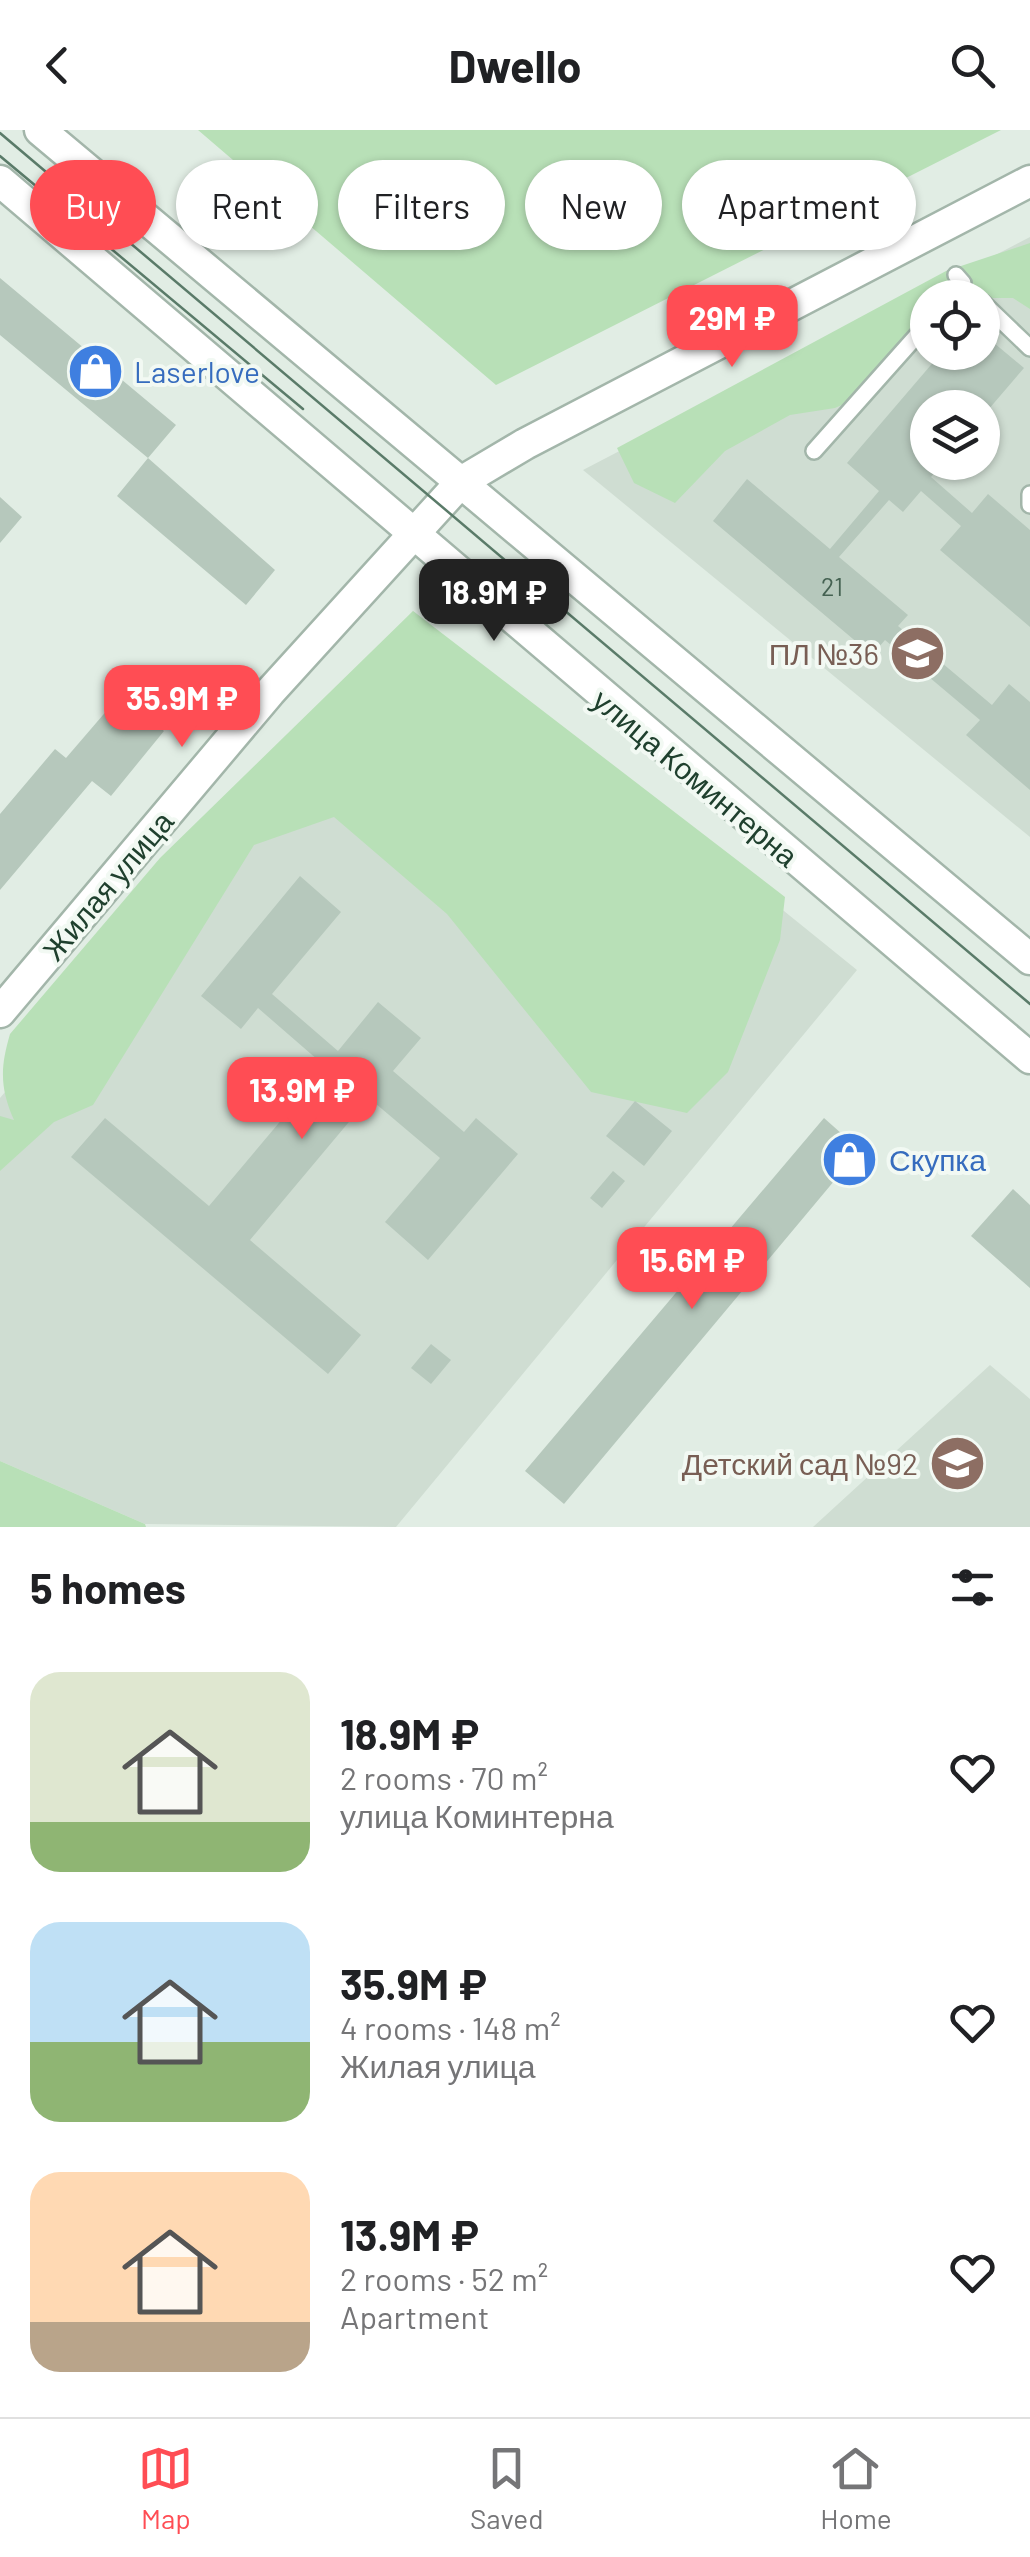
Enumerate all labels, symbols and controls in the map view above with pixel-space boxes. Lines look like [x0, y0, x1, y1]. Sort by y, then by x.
icon: back [30, 38, 85, 93]
text: Dwello [448, 38, 582, 92]
icon: search [945, 38, 1000, 93]
chip: Buy [30, 160, 156, 250]
chip: Rent [176, 160, 318, 250]
chip: Filters [338, 160, 505, 250]
chip: New [525, 160, 662, 250]
chip: Apartment [682, 160, 916, 250]
map controls [910, 280, 1000, 480]
button: locate [910, 280, 1000, 370]
pin: 29M ₽ [662, 285, 802, 370]
text: 29M ₽ [689, 298, 775, 336]
shop icon: Laserlove [65, 341, 125, 401]
place label: Laserlove [134, 353, 260, 389]
button: layers [910, 390, 1000, 480]
pin: 18.9M ₽ [402, 559, 586, 644]
house number: 21 [821, 571, 843, 601]
text: 18.9M ₽ [441, 572, 547, 610]
school or university icon: ПЛ №36 [888, 623, 948, 683]
place label: ПЛ №36 [769, 635, 879, 671]
pin: 35.9M ₽ [90, 665, 274, 750]
text: 35.9M ₽ [126, 678, 238, 716]
street label: улица Коминтерна [586, 681, 806, 873]
street label: Жилая улица [34, 803, 180, 967]
pin: 13.9M ₽ [210, 1057, 394, 1142]
text: 13.9M ₽ [249, 1070, 355, 1108]
shop icon: Скупка [820, 1129, 880, 1189]
place label: Скупка [889, 1141, 986, 1177]
pin: 15.6M ₽ [600, 1227, 784, 1312]
text: 15.6M ₽ [639, 1240, 745, 1278]
school or university icon: Детский сад №92 [927, 1433, 987, 1493]
place label: Детский сад №92 [682, 1445, 918, 1481]
icon: filters [945, 1560, 1000, 1615]
text: 5 homes [30, 1562, 186, 1612]
text: 18.9M ₽ [340, 1708, 479, 1758]
icon: home [110, 1712, 230, 1832]
icon: heart [945, 1745, 1000, 1800]
text: 2 rooms · 70 m² [340, 1758, 548, 1796]
text: улица Коминтерна [340, 1796, 614, 1834]
text: 35.9M ₽ [340, 1958, 487, 2008]
icon: home [110, 1962, 230, 2082]
icon: heart [945, 1995, 1000, 2050]
text: 4 rooms · 148 m² [340, 2008, 561, 2046]
text: Жилая улица [340, 2046, 536, 2084]
text: 13.9M ₽ [340, 2209, 479, 2259]
icon: home [110, 2212, 230, 2332]
icon: heart [945, 2245, 1000, 2300]
text: 2 rooms · 52 m² [340, 2259, 548, 2297]
text: Apartment [340, 2297, 489, 2335]
tab: Map [138, 2441, 193, 2535]
tab: Saved [470, 2441, 543, 2535]
tab: Home [820, 2441, 892, 2535]

